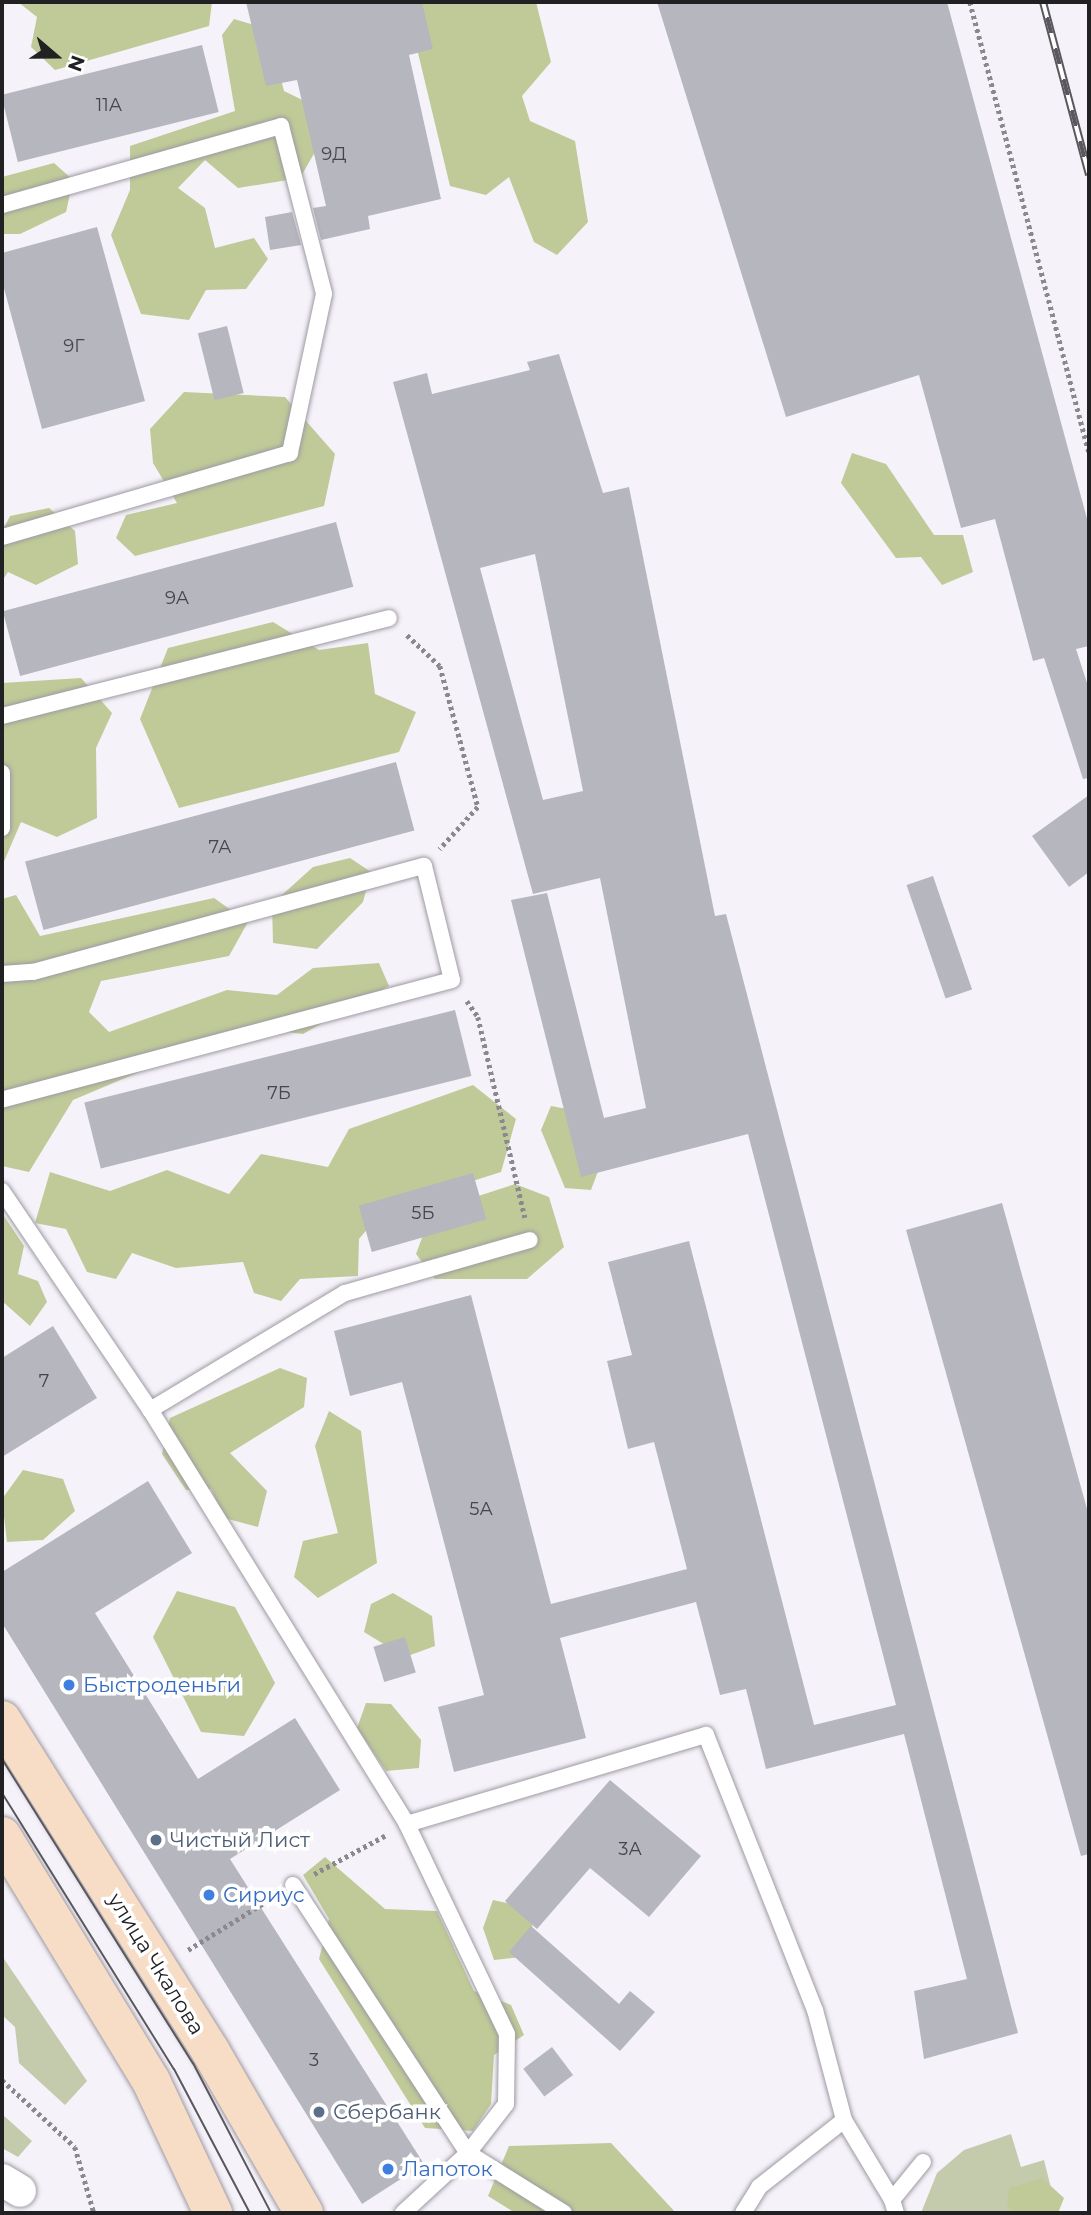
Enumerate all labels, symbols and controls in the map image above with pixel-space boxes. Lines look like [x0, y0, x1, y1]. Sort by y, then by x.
north arrow [21, 21, 91, 91]
text: N [63, 52, 90, 74]
house number: 11А [96, 94, 122, 116]
house number: 9Д [321, 143, 347, 165]
house number: 9Г [63, 335, 85, 357]
house number: 9А [165, 587, 189, 609]
house number: 7А [209, 836, 231, 858]
house number: 7Б [267, 1082, 291, 1104]
house number: 5Б [411, 1202, 435, 1224]
house number: 7 [39, 1370, 49, 1392]
house number: 5А [469, 1498, 493, 1520]
place label: Быстроденьги [83, 1672, 241, 1698]
marker: Быстроденьги [61, 1677, 77, 1693]
place label: Чистый Лист [170, 1827, 310, 1853]
marker: Чистый Лист [148, 1832, 164, 1848]
house number: 3А [618, 1838, 642, 1860]
place label: Сириус [223, 1882, 305, 1908]
marker: Сириус [201, 1887, 217, 1903]
street label: улица Чкалова [102, 1889, 210, 2039]
house number: 3 [309, 2049, 319, 2071]
place label: Сбербанк [333, 2099, 441, 2125]
marker: Сбербанк [311, 2104, 327, 2120]
place label: Лапоток [402, 2156, 493, 2182]
marker: Лапоток [380, 2161, 396, 2177]

